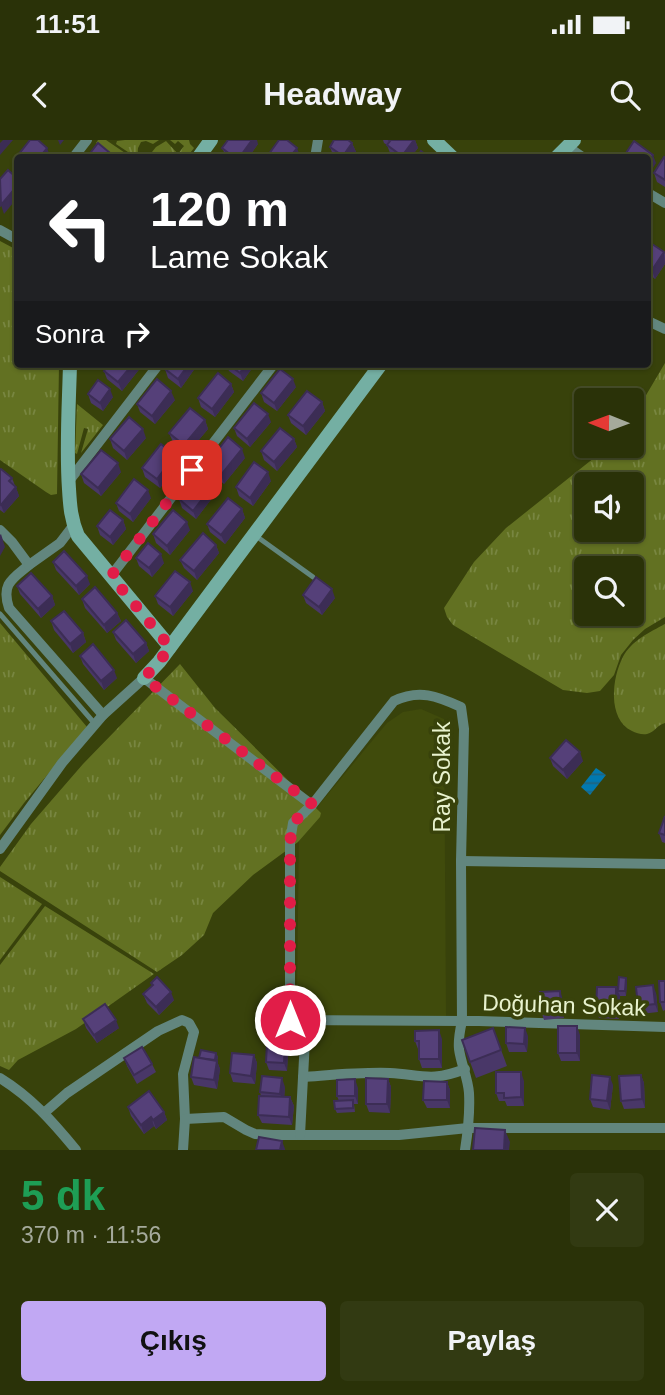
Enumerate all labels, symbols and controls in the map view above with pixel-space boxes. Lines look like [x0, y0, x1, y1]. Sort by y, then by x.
text: 11:51 [35, 9, 100, 39]
icon: back [21, 76, 59, 114]
text: Headway [263, 76, 402, 112]
icon: search [606, 76, 644, 114]
icon: left [35, 182, 126, 273]
text: 120 m [150, 182, 289, 236]
text: Lame Sokak [150, 239, 328, 275]
icon: right [118, 315, 156, 353]
text: Sonra [35, 319, 104, 349]
north arrow [574, 388, 644, 458]
map controls [574, 388, 644, 626]
pin [162, 440, 222, 500]
icon: arrive [173, 451, 211, 489]
button: sound [574, 472, 644, 542]
button: search [574, 556, 644, 626]
street label: Ray Sokak [429, 721, 455, 833]
position arrow [253, 983, 327, 1057]
street label: Doğuhan Sokak [482, 989, 647, 1021]
text: 5 dk [21, 1172, 105, 1219]
button: close [570, 1173, 644, 1247]
text: 370 m · 11:56 [21, 1222, 161, 1248]
button: Çıkış [21, 1301, 326, 1381]
button: Paylaş [340, 1301, 644, 1381]

